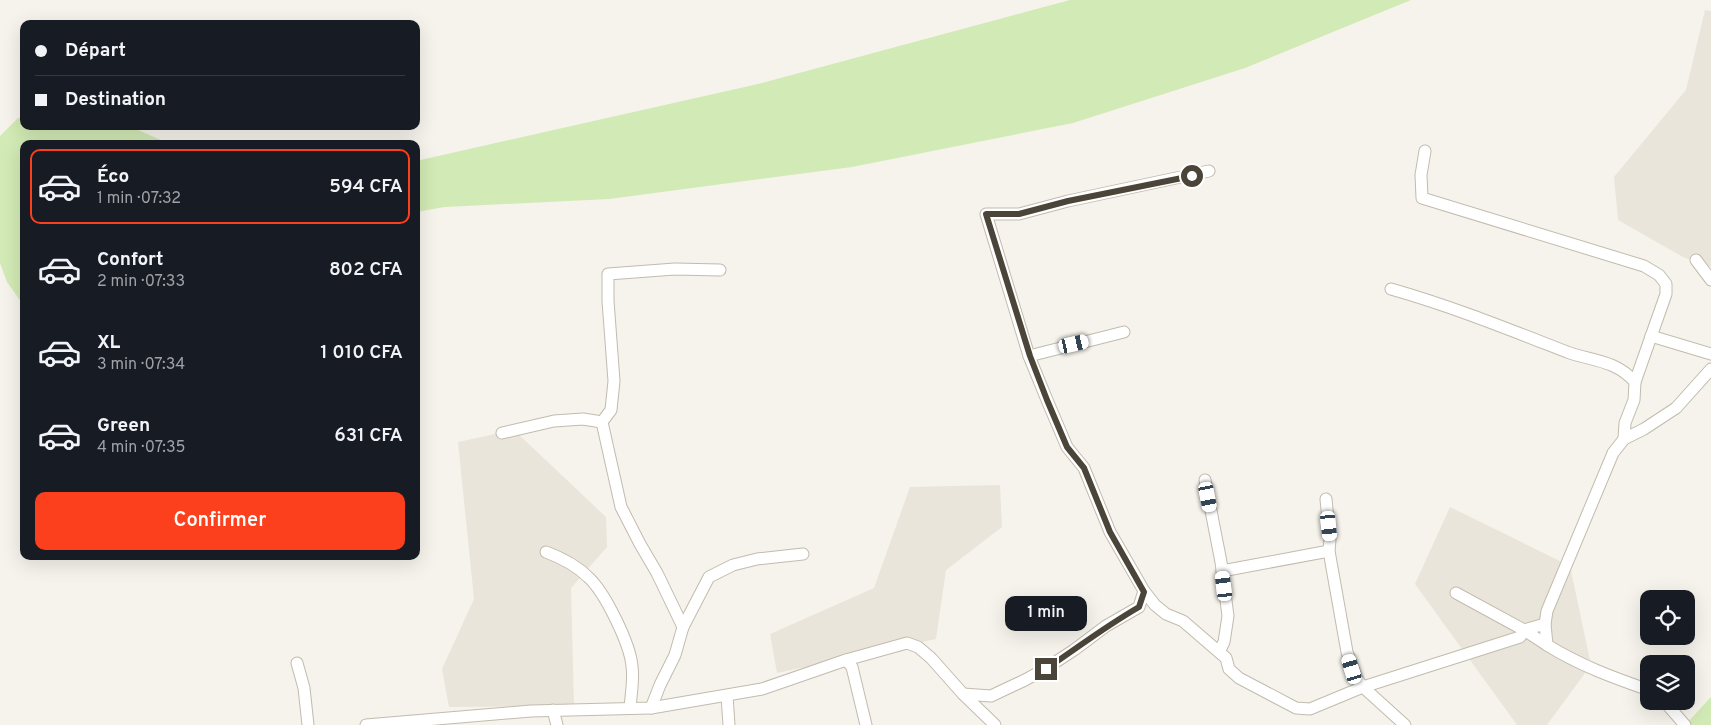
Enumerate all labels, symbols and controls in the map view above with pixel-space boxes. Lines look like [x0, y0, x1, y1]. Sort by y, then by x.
text: Départ [65, 39, 126, 63]
text: Destination [65, 88, 166, 112]
icon: car [37, 164, 82, 209]
text: Éco [97, 165, 129, 189]
route start [1181, 165, 1203, 187]
text: 594 CFA [329, 175, 403, 199]
text: 1 min · 07:32 [97, 189, 181, 209]
icon: car [37, 247, 82, 292]
text: Confort [97, 248, 163, 272]
text: 802 CFA [329, 258, 403, 282]
text: 2 min · 07:33 [97, 272, 185, 292]
icon: car [37, 330, 82, 375]
text: XL [97, 331, 120, 355]
car [1057, 333, 1090, 355]
text: 1 010 CFA [320, 341, 403, 365]
text: 3 min · 07:34 [97, 355, 185, 375]
icon: car [37, 413, 82, 458]
text: Green [97, 414, 150, 438]
text: 631 CFA [334, 424, 403, 448]
text: 4 min · 07:35 [97, 438, 186, 458]
car [1197, 481, 1218, 513]
button: Confirmer [35, 492, 405, 550]
car [1319, 510, 1338, 542]
car [1214, 570, 1233, 602]
map controls [1640, 590, 1695, 710]
button: locate [1640, 590, 1695, 645]
callout: 1 min [1005, 596, 1087, 632]
text: 1 min [1027, 603, 1065, 623]
car [1340, 652, 1363, 686]
button: layers [1640, 655, 1695, 710]
route end [1035, 658, 1057, 680]

